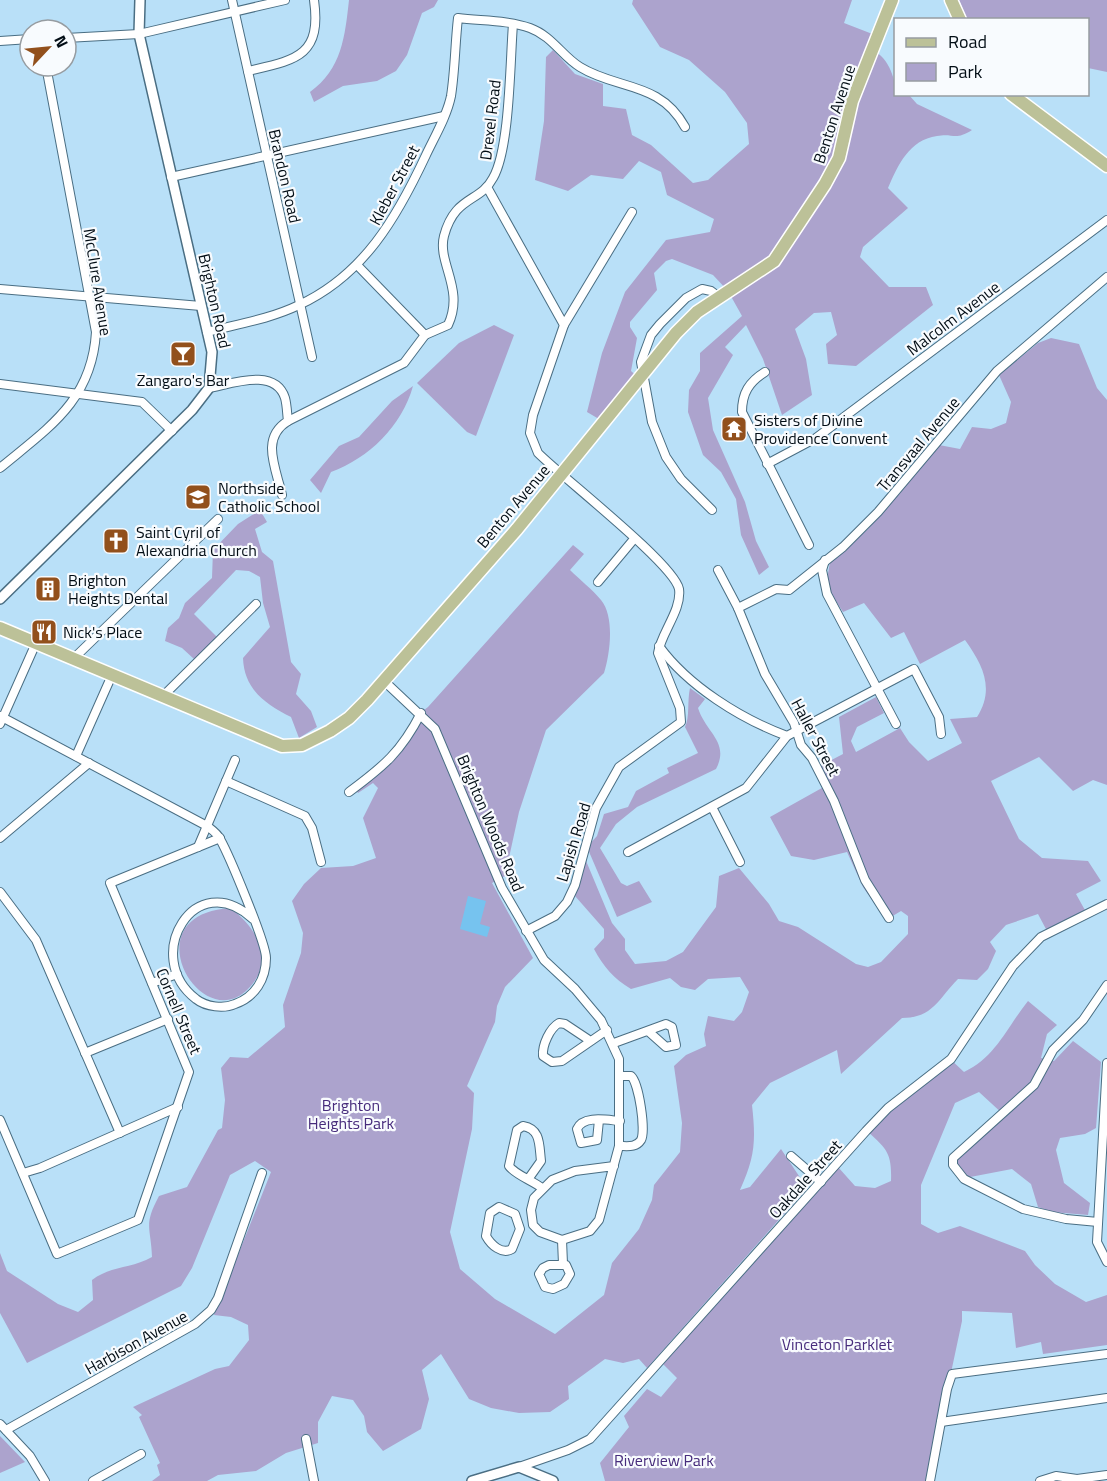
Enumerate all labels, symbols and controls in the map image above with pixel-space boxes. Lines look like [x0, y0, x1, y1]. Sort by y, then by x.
north arrow [18, 18, 78, 78]
legend [894, 18, 1089, 96]
text: Road [948, 28, 987, 55]
text: N [48, 31, 75, 52]
text: Park [948, 58, 983, 85]
street label: Benton Avenue [807, 61, 861, 167]
street label: Drexel Road [473, 78, 507, 162]
street label: Brandon Road [263, 127, 307, 225]
street label: Kleber Street [363, 140, 425, 229]
street label: McClure Avenue [78, 227, 118, 337]
street label: Brighton Road [192, 251, 238, 351]
street label: Malcolm Avenue [901, 275, 1005, 361]
bar icon: Zangaro's Bar [168, 339, 198, 369]
place label: Zangaro's Bar [137, 368, 230, 392]
street label: Transvaal Avenue [871, 391, 965, 497]
place label: Sisters of Divine Providence Convent [754, 408, 888, 450]
temple icon: Sisters of Divine Providence Convent [719, 414, 749, 444]
street label: Benton Avenue [471, 459, 555, 553]
place label: Northside Catholic School [218, 476, 320, 518]
school or university icon: Northside Catholic School [183, 482, 213, 512]
place label: Saint Cyril of Alexandria Church [136, 520, 257, 562]
church icon: Saint Cyril of Alexandria Church [101, 526, 131, 556]
place label: Brighton Heights Dental [68, 568, 168, 610]
building icon: Brighton Heights Dental [33, 574, 63, 604]
restaurant icon: Nick's Place [29, 617, 59, 647]
place label: Nick's Place [63, 620, 142, 644]
street label: Haller Street [786, 694, 847, 780]
street label: Brighton Woods Road [451, 751, 531, 895]
street label: Lapish Road [550, 799, 596, 885]
street label: Cornell Street [150, 964, 208, 1058]
park label: Brighton Heights Park [308, 1093, 394, 1135]
street label: Oakdale Street [763, 1134, 847, 1224]
street label: Harbison Avenue [80, 1304, 192, 1380]
park label: Vinceton Parklet [782, 1332, 893, 1356]
park label: Riverview Park [614, 1448, 714, 1472]

